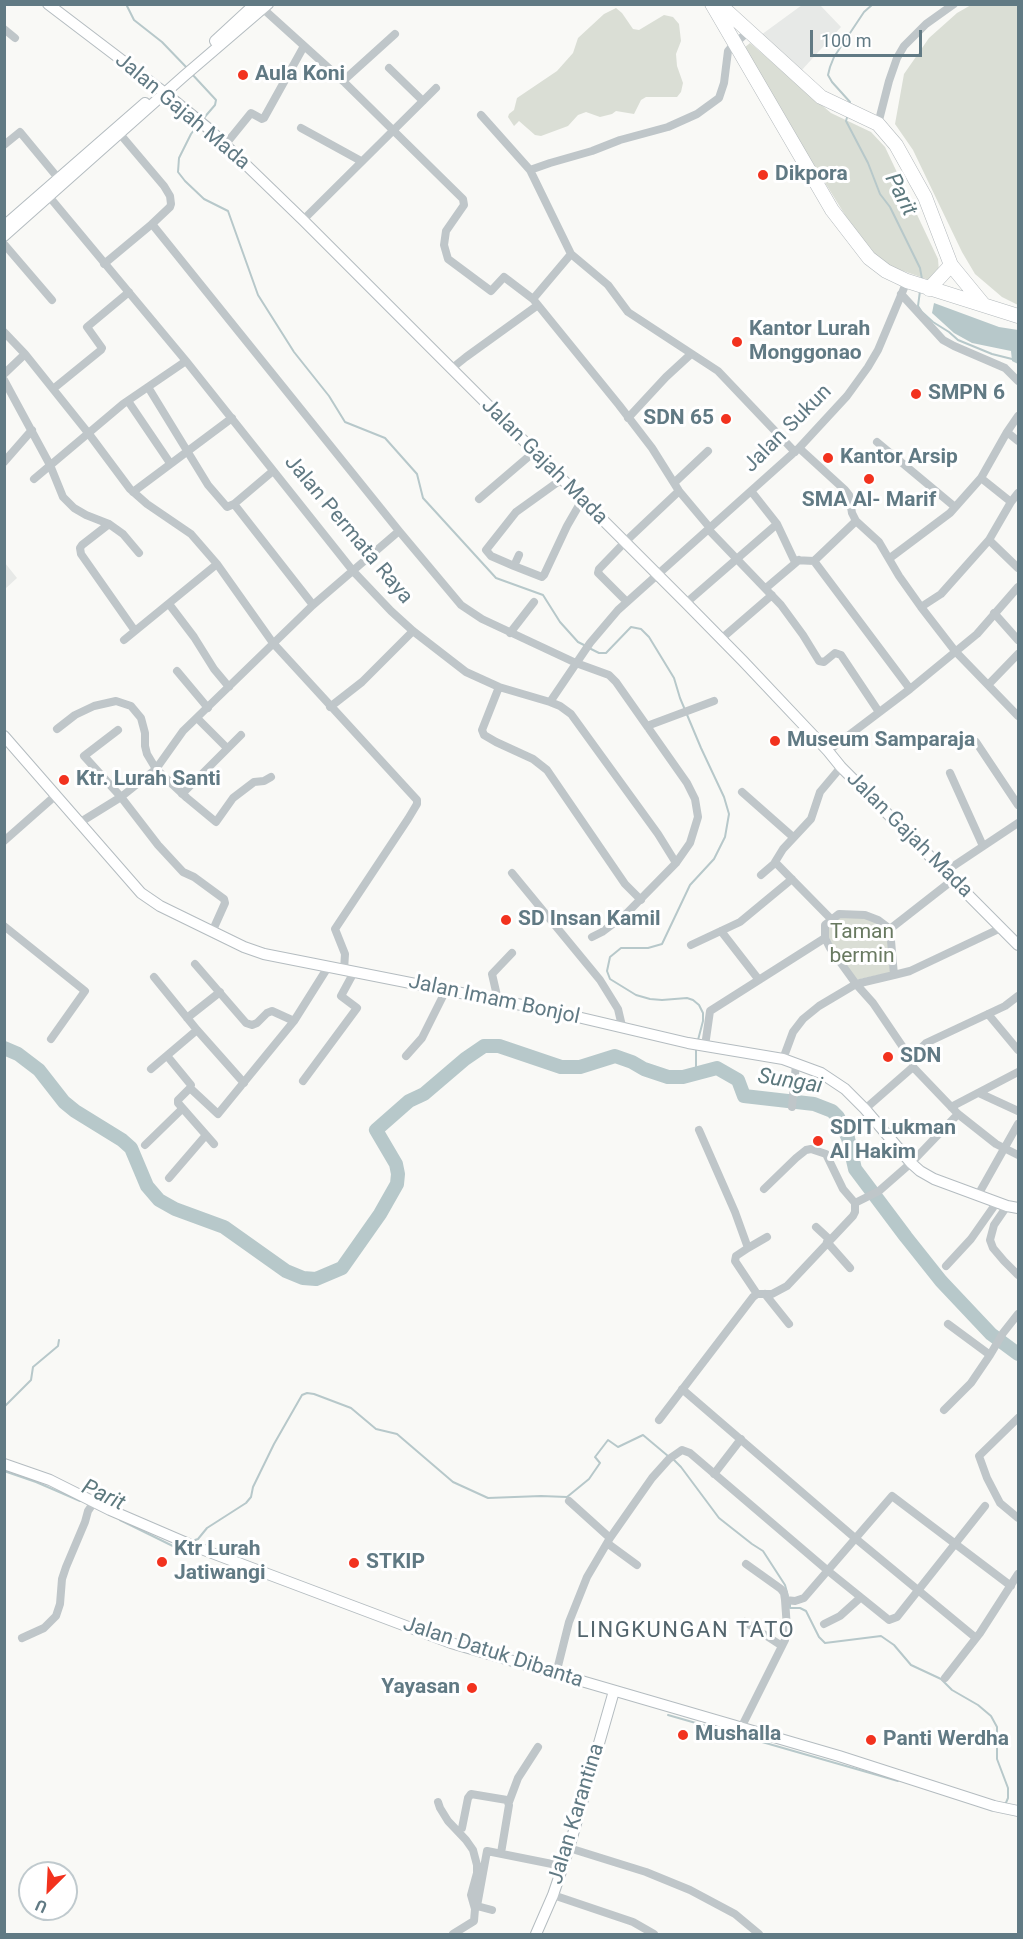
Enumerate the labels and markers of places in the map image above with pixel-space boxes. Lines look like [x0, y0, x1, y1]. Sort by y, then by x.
place label: Aula Koni [255, 62, 345, 88]
marker: Aula Koni [236, 68, 250, 82]
place label: Dikpora [775, 162, 848, 188]
marker: Dikpora [756, 168, 770, 182]
place label: Kantor Lurah Monggonao [749, 317, 870, 367]
marker: Kantor Lurah Monggonao [730, 335, 744, 349]
place label: SMPN 6 [928, 381, 1005, 407]
marker: SMPN 6 [909, 387, 923, 401]
place label: SDN 65 [643, 406, 714, 432]
marker: SDN 65 [719, 412, 733, 426]
place label: Kantor Arsip [840, 445, 958, 471]
marker: Kantor Arsip [821, 451, 835, 465]
marker: SMA Al- Marif [862, 472, 876, 486]
place label: SMA Al- Marif [802, 488, 936, 514]
place label: Museum Samparaja [787, 728, 975, 754]
marker: Museum Samparaja [768, 734, 782, 748]
place label: Ktr. Lurah Santi [76, 767, 221, 793]
marker: Ktr. Lurah Santi [57, 773, 71, 787]
place label: SD Insan Kamil [518, 907, 661, 933]
marker: SD Insan Kamil [499, 913, 513, 927]
place label: SDN [900, 1044, 941, 1070]
marker: SDN [881, 1050, 895, 1064]
place label: SDIT Lukman Al Hakim [830, 1116, 956, 1166]
marker: SDIT Lukman Al Hakim [811, 1134, 825, 1148]
place label: Ktr Lurah Jatiwangi [174, 1537, 266, 1587]
place label: STKIP [366, 1550, 425, 1576]
marker: Ktr Lurah Jatiwangi [155, 1555, 169, 1569]
marker: STKIP [347, 1556, 361, 1570]
place label: Yayasan [381, 1675, 460, 1701]
marker: Yayasan [465, 1681, 479, 1695]
place label: Mushalla [695, 1722, 781, 1748]
place label: Panti Werdha [883, 1727, 1009, 1753]
marker: Mushalla [676, 1728, 690, 1742]
marker: Panti Werdha [864, 1733, 878, 1747]

